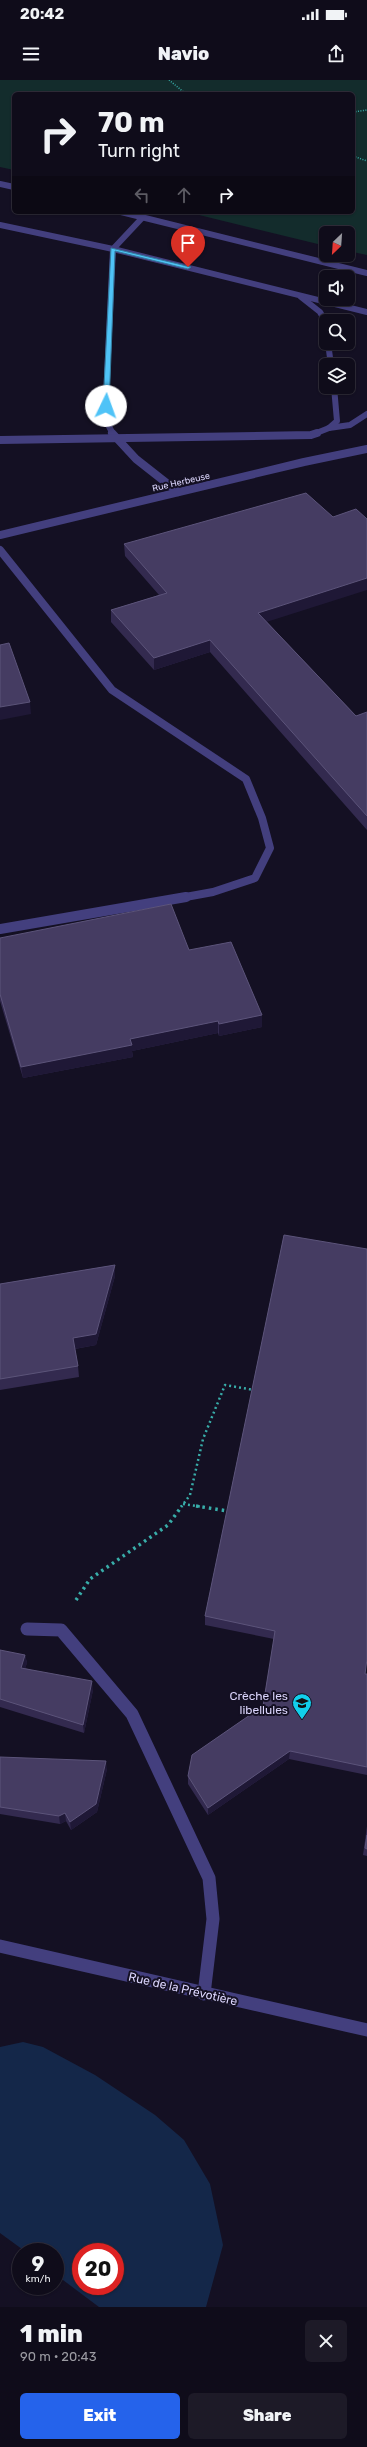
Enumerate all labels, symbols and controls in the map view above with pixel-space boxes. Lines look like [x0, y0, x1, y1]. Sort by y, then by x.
text: 20:42 [20, 5, 64, 23]
icon: menu [20, 43, 42, 65]
text: Navio [158, 43, 209, 65]
icon: share [325, 43, 347, 65]
text: 70 m [98, 106, 165, 139]
icon: right [32, 108, 84, 160]
text: Turn right [98, 140, 180, 162]
icon: left [131, 184, 153, 206]
icon: ahead [173, 184, 195, 206]
icon: right [215, 184, 237, 206]
pin [171, 226, 205, 267]
north arrow [319, 226, 355, 262]
map controls [319, 226, 355, 394]
icon: arrive [177, 232, 199, 254]
button: sound [319, 270, 355, 306]
button: search [319, 314, 355, 350]
button: layers [319, 358, 355, 394]
position arrow [85, 385, 127, 427]
street label: Rue Herbeuse [151, 471, 211, 493]
place label: Crèche les libellules [229, 1689, 288, 1717]
school or university icon: Crèche les libellules [291, 1692, 313, 1720]
street label: Rue de la Prévotière [127, 1970, 239, 2008]
speed limit sign: 20 [72, 2243, 124, 2295]
text: 9 [32, 2252, 44, 2276]
text: km/h [26, 2273, 50, 2285]
text: 1 min [20, 2320, 83, 2348]
button: close [305, 2320, 347, 2362]
text: 90 m · 20:43 [20, 2349, 96, 2364]
button: Exit [20, 2393, 180, 2439]
button: Share [188, 2393, 347, 2439]

